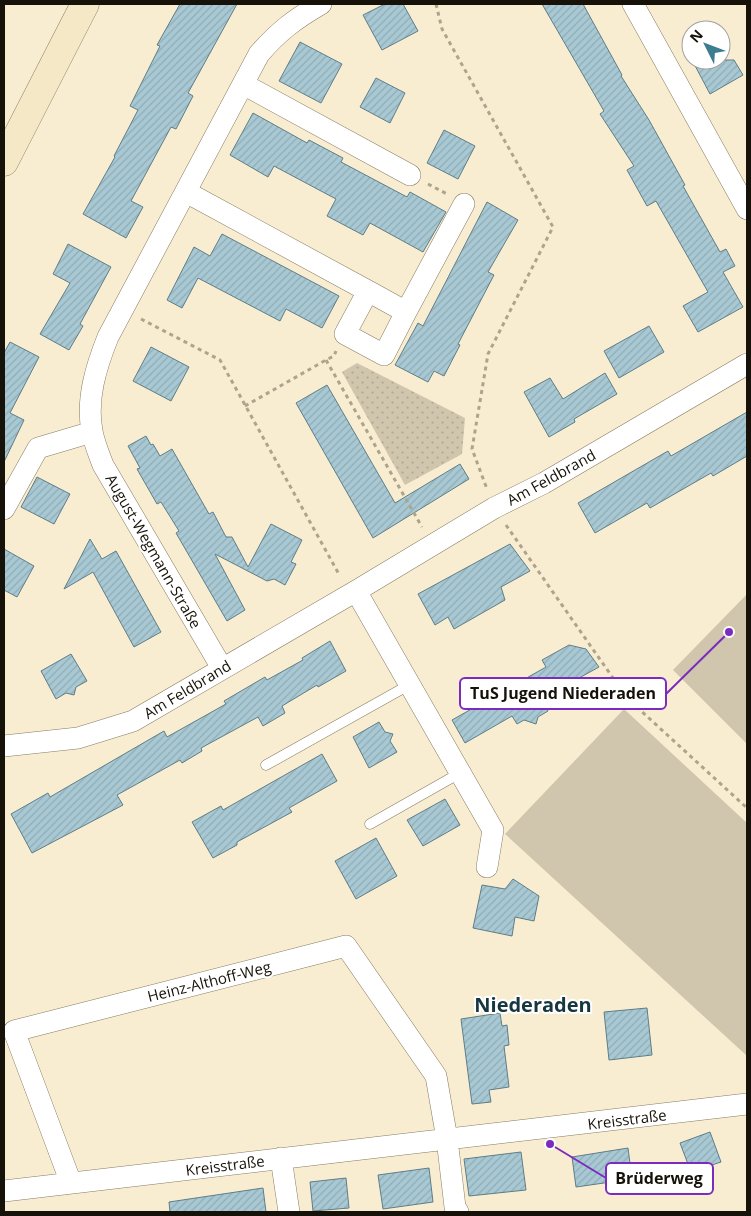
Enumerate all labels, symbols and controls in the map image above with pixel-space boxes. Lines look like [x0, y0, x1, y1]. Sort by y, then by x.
north arrow [681, 20, 731, 70]
text: N [685, 25, 707, 47]
street label: Am Feldbrand [503, 444, 599, 510]
street label: August-Wegmann-Straße [102, 470, 206, 632]
street label: Am Feldbrand [140, 655, 234, 723]
callout: TuS Jugend Niederaden [460, 678, 666, 709]
text: TuS Jugend Niederaden [470, 682, 656, 704]
street label: Heinz-Althoff-Weg [145, 956, 273, 1006]
district label: Niederaden [474, 991, 592, 1018]
street label: Kreisstraße [586, 1104, 668, 1134]
street label: Kreisstraße [184, 1150, 266, 1180]
callout: Brüderweg [606, 1163, 713, 1194]
text: Brüderweg [615, 1167, 703, 1189]

